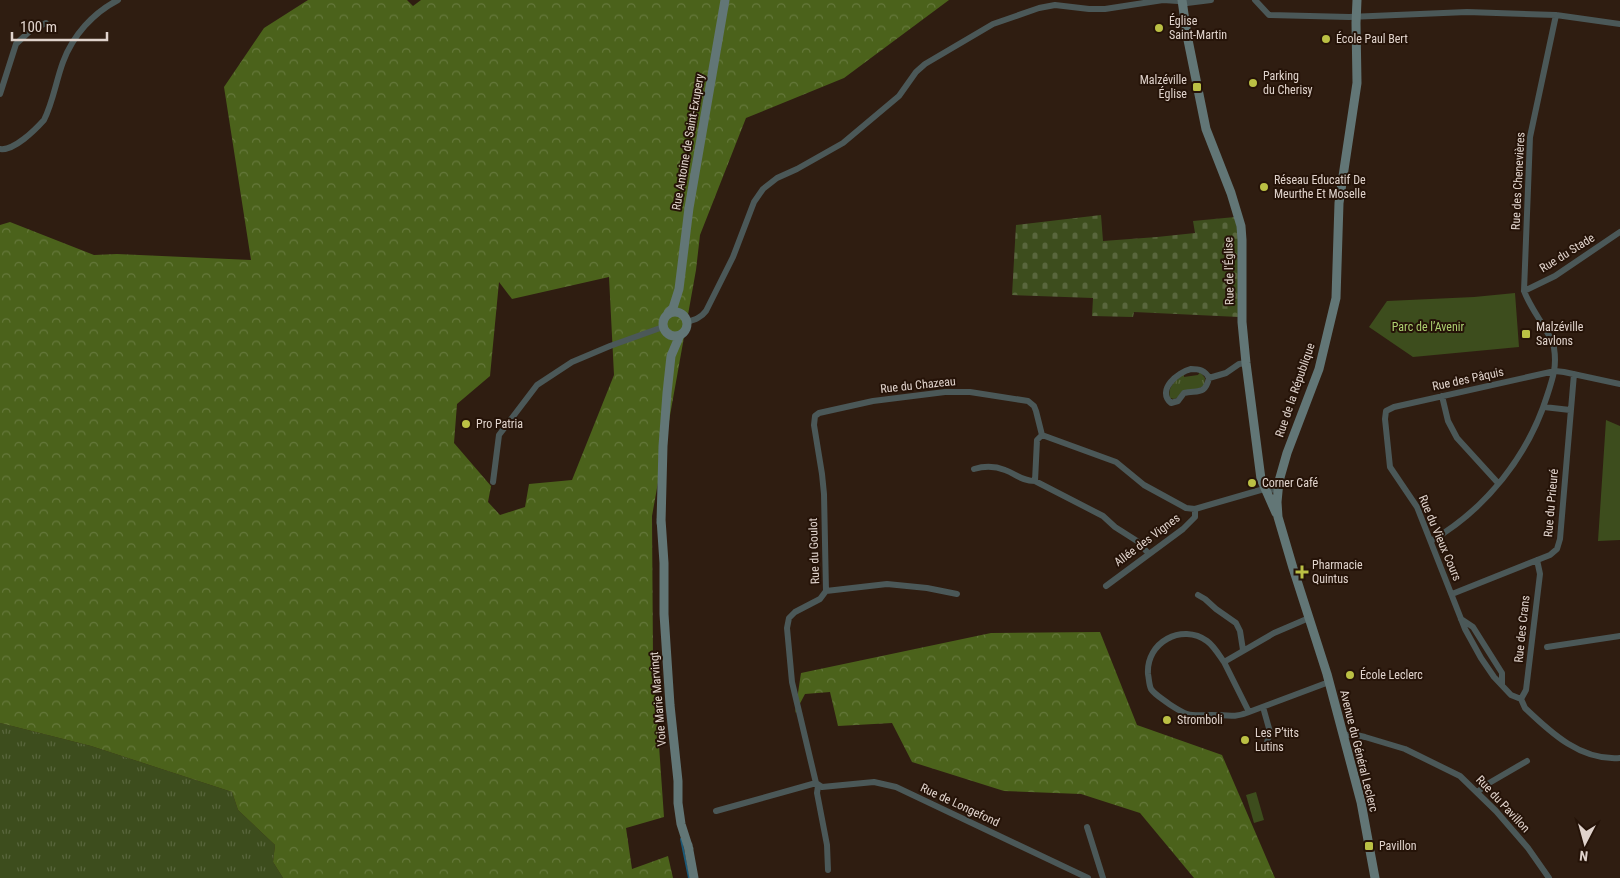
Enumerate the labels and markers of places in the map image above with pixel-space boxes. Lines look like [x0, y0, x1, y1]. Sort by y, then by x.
place label: Église Saint-Martin [1169, 13, 1227, 42]
marker: Église Saint-Martin [1153, 22, 1165, 34]
place label: École Paul Bert [1336, 31, 1408, 46]
marker: École Paul Bert [1320, 33, 1332, 45]
place label: Parking du Cherisy [1263, 69, 1313, 97]
place label: Malzéville Église [1140, 73, 1187, 101]
marker: Parking du Cherisy [1247, 77, 1259, 89]
marker: Malzéville Église [1191, 81, 1203, 93]
place label: Réseau Educatif De Meurthe Et Moselle [1274, 173, 1366, 201]
marker: Réseau Educatif De Meurthe Et Moselle [1258, 181, 1270, 193]
place label: Malzéville Savlons [1536, 320, 1584, 348]
marker: Malzéville Savlons [1520, 328, 1532, 340]
place label: Pro Patria [476, 417, 523, 431]
marker: Pro Patria [460, 418, 472, 430]
place label: Corner Café [1262, 476, 1319, 490]
marker: Corner Café [1246, 477, 1258, 489]
place label: Pharmacie Quintus [1312, 558, 1363, 586]
marker: Pharmacie Quintus [1296, 566, 1308, 578]
place label: École Leclerc [1360, 667, 1423, 682]
marker: École Leclerc [1344, 669, 1356, 681]
place label: Stromboli [1177, 713, 1223, 727]
marker: Stromboli [1161, 714, 1173, 726]
place label: Les P’tits Lutins [1255, 726, 1299, 754]
marker: Les P’tits Lutins [1239, 734, 1251, 746]
place label: Pavillon [1379, 839, 1417, 853]
marker: Pavillon [1363, 840, 1375, 852]

